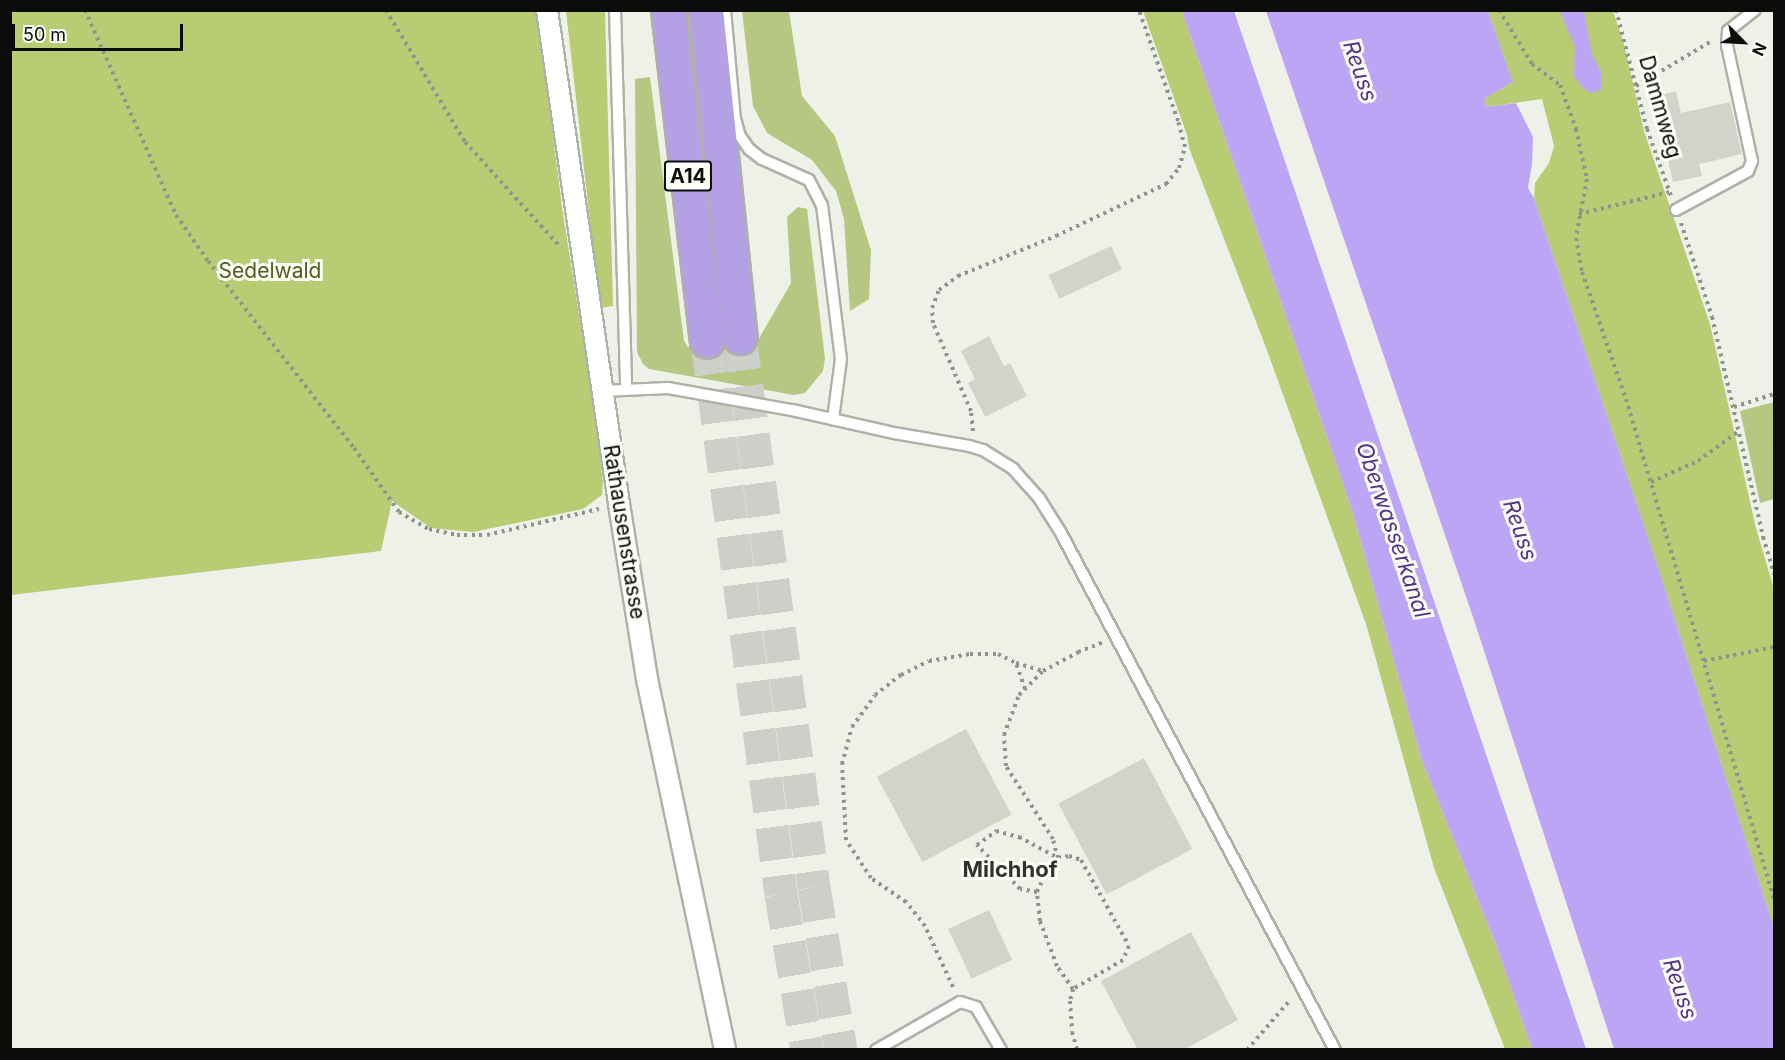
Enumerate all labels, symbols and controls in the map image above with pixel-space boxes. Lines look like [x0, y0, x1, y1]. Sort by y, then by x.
scale bar [15, 12, 186, 50]
north arrow [1713, 12, 1773, 72]
text: 50 m [23, 24, 66, 45]
water label: Reuss [1337, 37, 1383, 105]
text: N [1748, 40, 1771, 59]
street label: Dammweg [1633, 53, 1687, 161]
road number: A14 [662, 159, 714, 193]
park label: Sedelwald [219, 258, 321, 284]
water label: Oberwasserkanal [1351, 439, 1435, 621]
street label: Rathausenstrasse [598, 443, 650, 621]
water label: Reuss [1497, 496, 1543, 564]
district label: Milchhof [962, 857, 1058, 883]
water label: Reuss [1657, 955, 1703, 1023]

